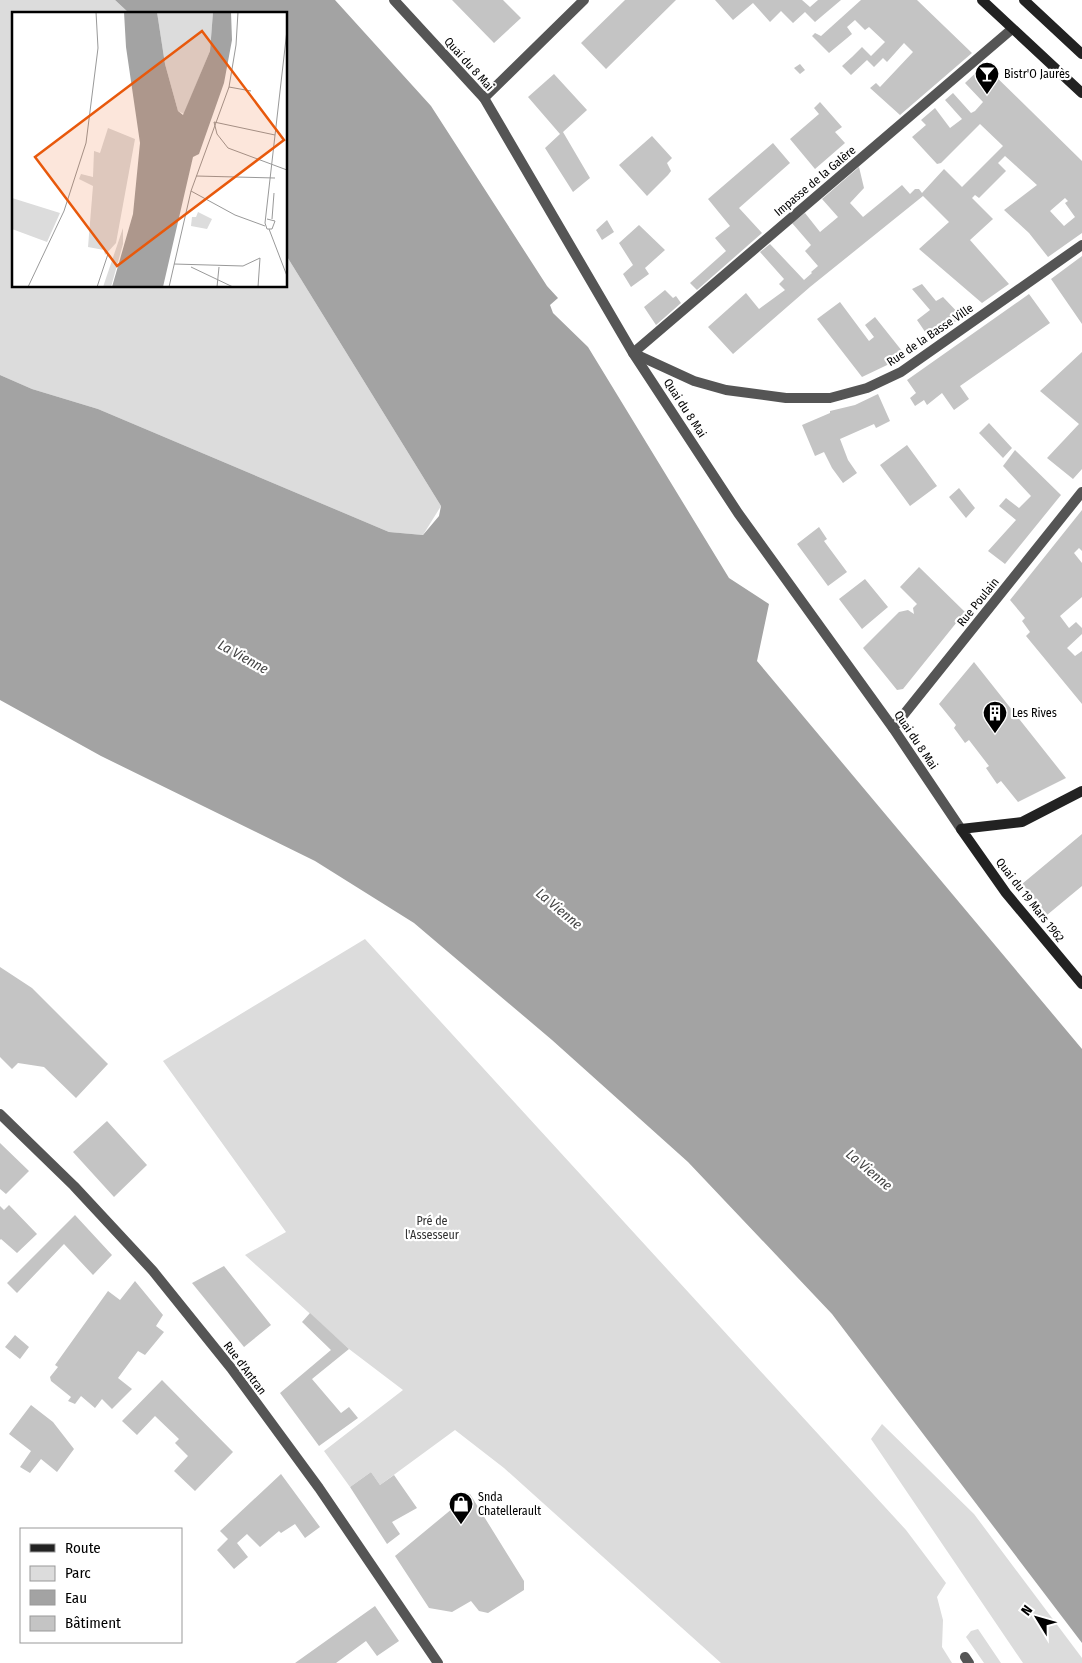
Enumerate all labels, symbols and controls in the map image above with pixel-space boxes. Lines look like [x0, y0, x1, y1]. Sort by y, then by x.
inset map [12, 12, 288, 288]
street label: Quai du 8 Mai [441, 34, 497, 94]
bar icon: Bistr'O Jaurès [974, 61, 1000, 95]
place label: Bistr'O Jaurès [1004, 67, 1070, 81]
street label: Impasse de la Galère [772, 143, 859, 219]
street label: Rue de la Basse Ville [884, 301, 976, 369]
street label: Quai du 8 Mai [661, 376, 709, 440]
street label: Rue Poulain [954, 575, 1002, 629]
water label: La Vienne [215, 636, 271, 678]
building icon: Les Rives [982, 700, 1008, 734]
place label: Les Rives [1012, 706, 1057, 720]
street label: Quai du 8 Mai [891, 708, 941, 772]
street label: Quai du 19 Mars 1962 [993, 855, 1067, 945]
water label: La Vienne [533, 885, 586, 933]
water label: La Vienne [843, 1146, 896, 1194]
park label: Pré de l'Assesseur [405, 1214, 460, 1242]
street label: Rue d'Antran [221, 1339, 269, 1397]
place label: Snda Chatellerault [478, 1490, 541, 1518]
shop icon: Snda Chatellerault [448, 1491, 474, 1525]
legend [20, 1528, 182, 1643]
text: Route [65, 1539, 101, 1557]
text: Parc [65, 1564, 91, 1582]
text: Eau [65, 1589, 87, 1607]
north arrow [1012, 1593, 1062, 1643]
text: N [1018, 1602, 1036, 1619]
text: Bâtiment [65, 1614, 121, 1632]

